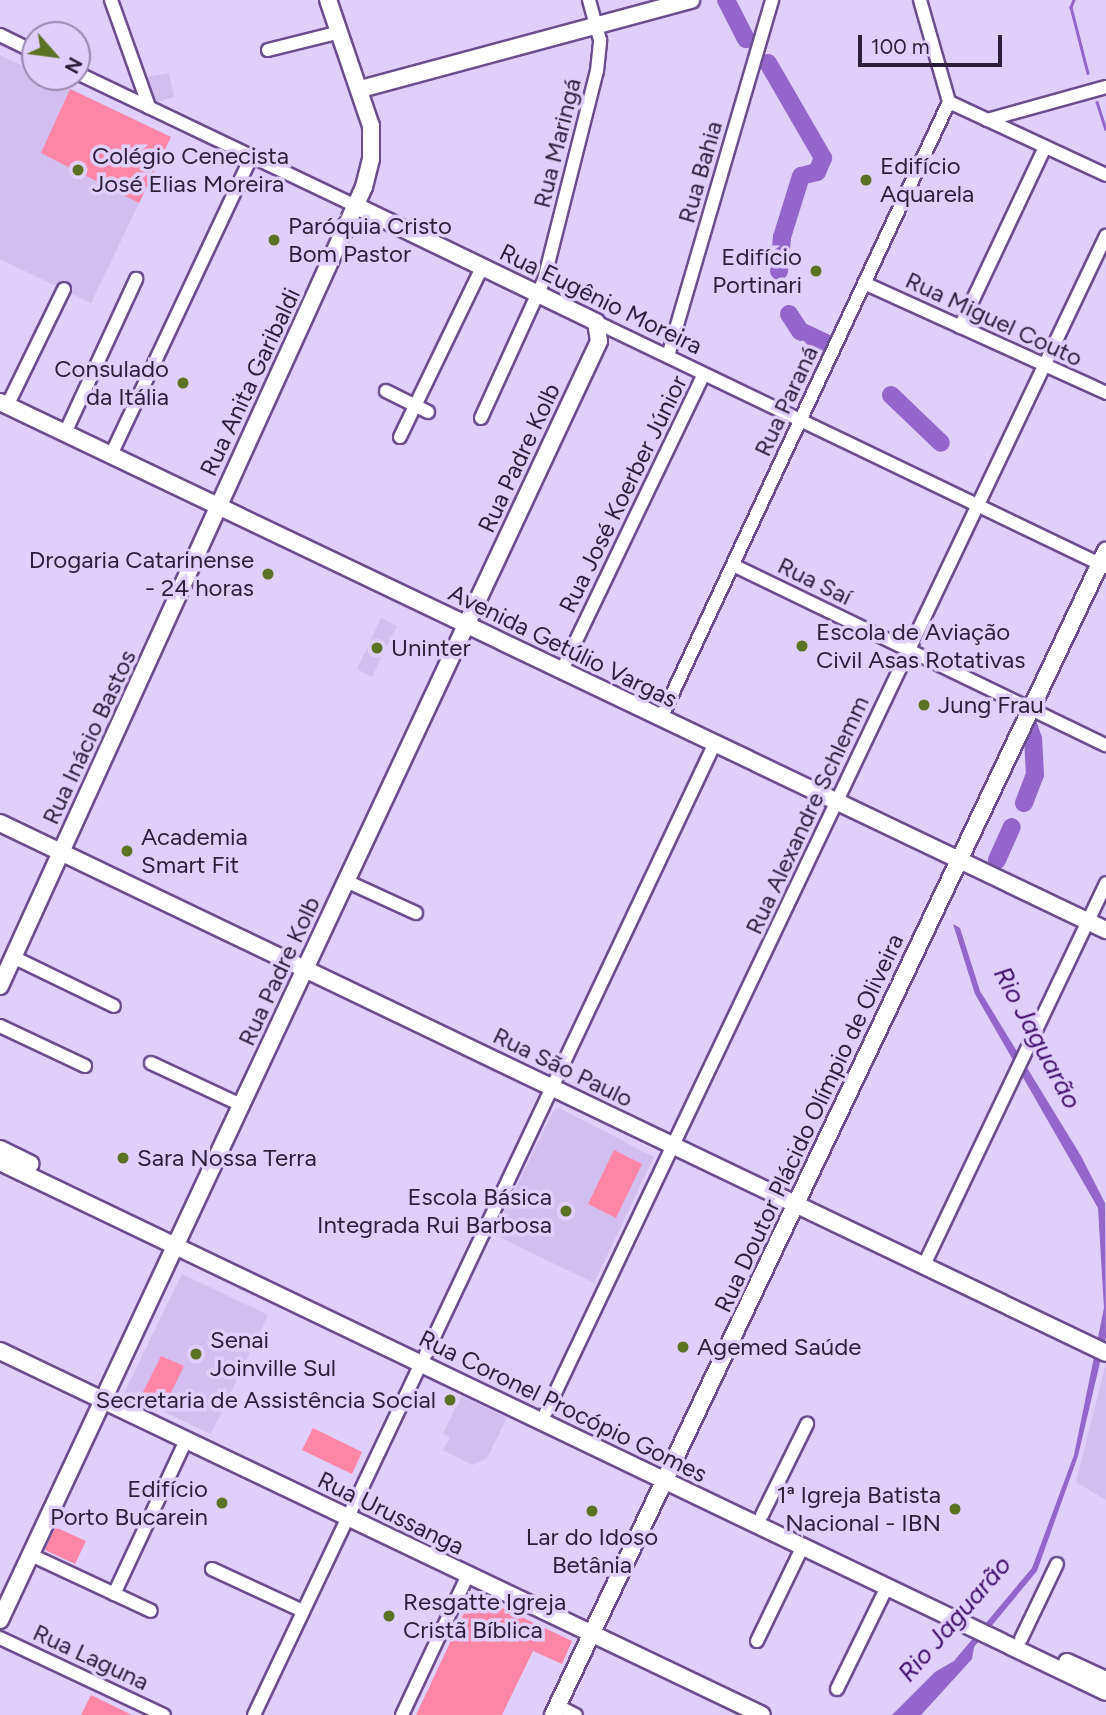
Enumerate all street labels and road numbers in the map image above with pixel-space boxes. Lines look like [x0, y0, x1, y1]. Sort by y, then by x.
street label: Rua Maringá [527, 75, 587, 211]
street label: Rua Bahia [672, 118, 728, 226]
street label: Rua Eugênio Moreira [495, 237, 707, 361]
street label: Rua Miguel Couto [901, 265, 1087, 373]
street label: Rua Anita Garibaldi [194, 283, 306, 481]
street label: Rua Paraná [748, 341, 824, 461]
street label: Rua José Koerber Júnior [553, 371, 693, 617]
street label: Rua Padre Kolb [472, 379, 566, 537]
street label: Rua Saí [773, 551, 857, 611]
street label: Avenida Getúlio Vargas [444, 578, 682, 714]
street label: Rua Inácio Bastos [36, 645, 142, 829]
street label: Rua Alexandre Schlemm [739, 691, 875, 939]
street label: Rua Padre Kolb [232, 892, 326, 1050]
street label: Rua Doutor Plácido Olímpio de Oliveira [708, 929, 910, 1317]
street label: Rua São Paulo [488, 1021, 638, 1113]
street label: Rua Coronel Procópio Gomes [414, 1324, 712, 1488]
street label: Rua Urussanga [313, 1465, 469, 1561]
street label: Rua Laguna [29, 1618, 153, 1696]

